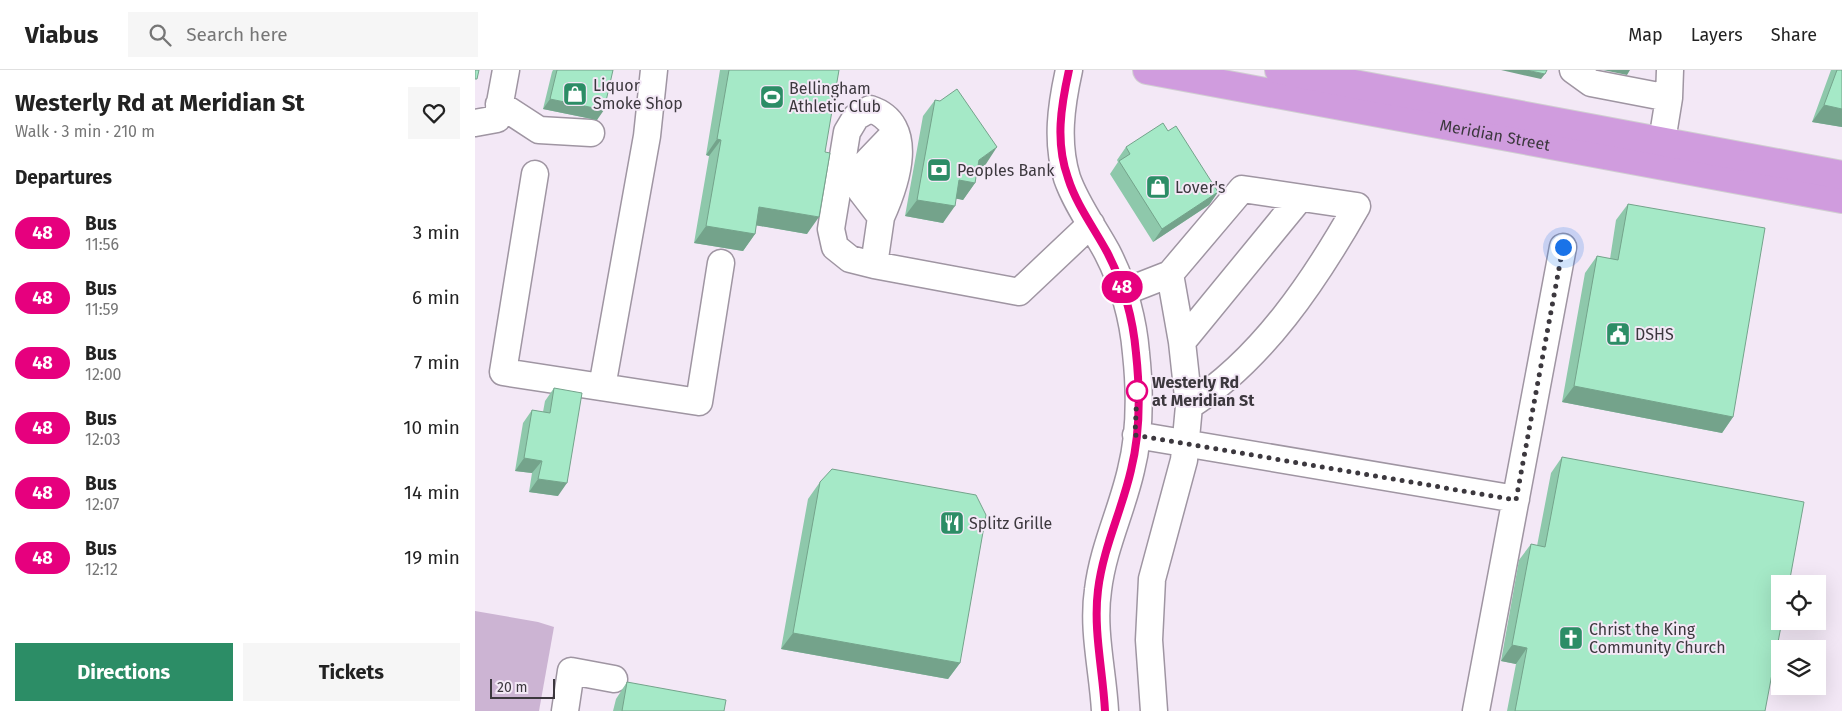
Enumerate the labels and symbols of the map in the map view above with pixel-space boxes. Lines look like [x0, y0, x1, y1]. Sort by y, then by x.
place label: Liquor Smoke Shop [593, 76, 683, 113]
place label: Bellingham Athletic Club [789, 79, 881, 116]
shop icon: Liquor Smoke Shop [562, 81, 588, 107]
sports icon: Bellingham Athletic Club [759, 84, 785, 110]
street label: Meridian Street [1438, 116, 1552, 155]
bank icon: Peoples Bank [926, 157, 952, 183]
place label: Peoples Bank [957, 161, 1055, 180]
shop icon: Lover's [1145, 174, 1171, 200]
place label: Lover's [1175, 178, 1225, 197]
your location [1551, 235, 1576, 260]
line badge: 48 [1099, 271, 1145, 303]
public building icon: DSHS [1605, 321, 1631, 347]
place label: DSHS [1635, 325, 1674, 344]
place label: Westerly Rd at Meridian St [1152, 373, 1255, 410]
marker: Westerly Rd at Meridian St [1126, 380, 1148, 402]
restaurant icon: Splitz Grille [939, 510, 965, 536]
place label: Splitz Grille [969, 514, 1052, 533]
place label: Christ the King Community Church [1589, 620, 1726, 657]
church icon: Christ the King Community Church [1558, 625, 1584, 651]
scale bar [490, 676, 555, 699]

